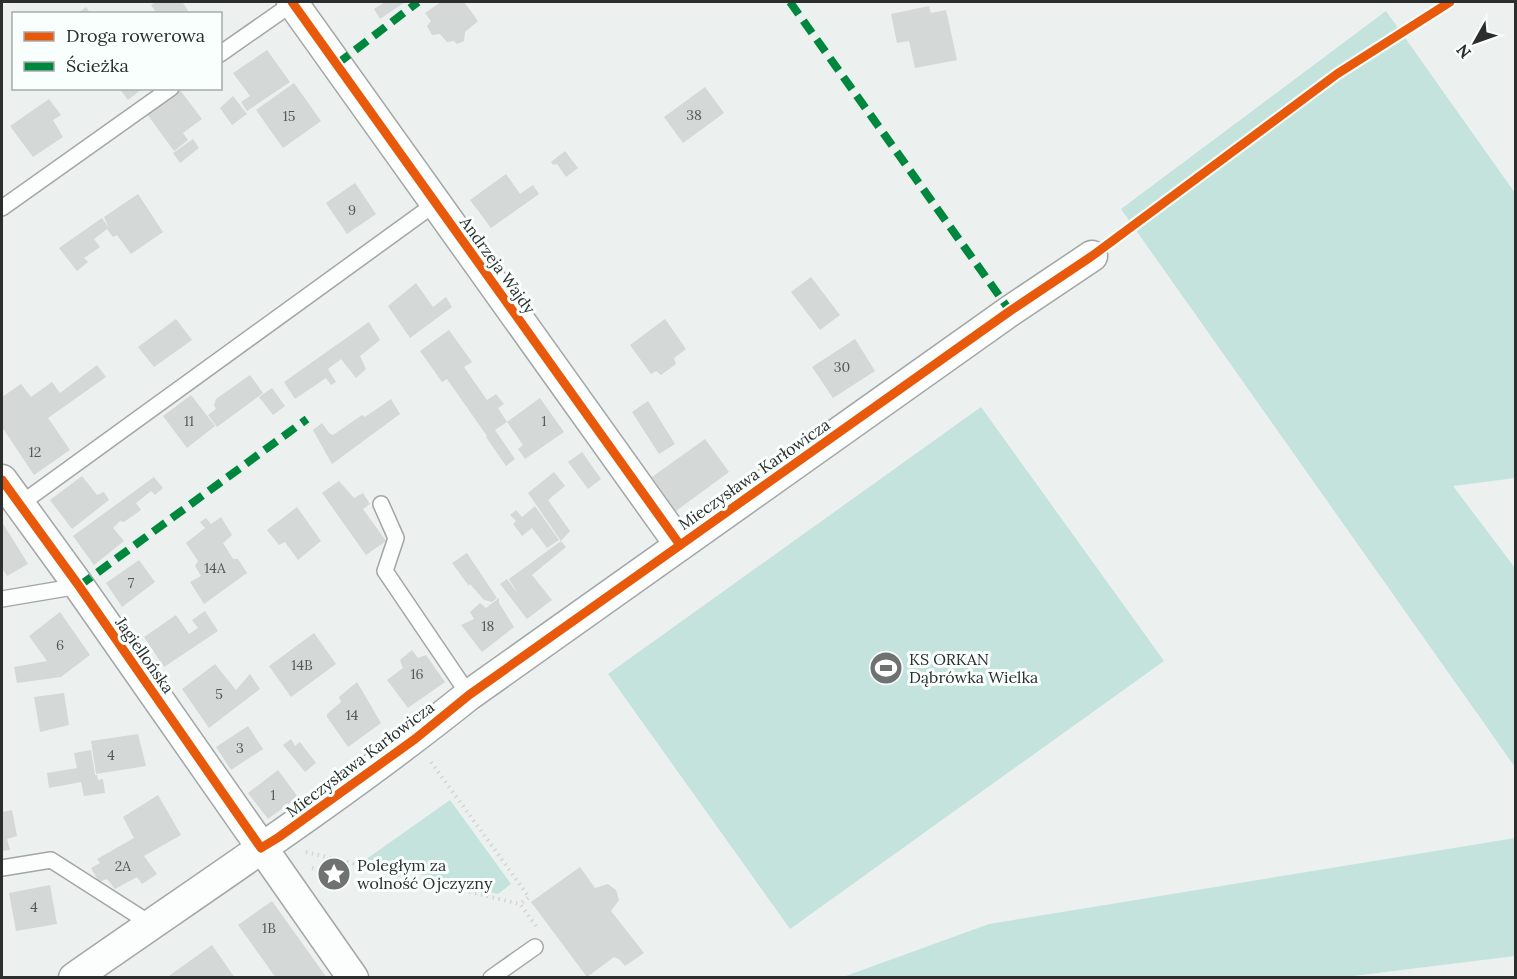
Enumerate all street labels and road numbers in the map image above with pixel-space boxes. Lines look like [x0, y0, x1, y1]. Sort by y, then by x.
street label: Andrzeja Wajdy [455, 212, 540, 318]
street label: Mieczysława Karłowicza [674, 414, 834, 534]
street label: Jagiellońska [111, 612, 179, 697]
street label: Mieczysława Karłowicza [282, 697, 438, 821]

